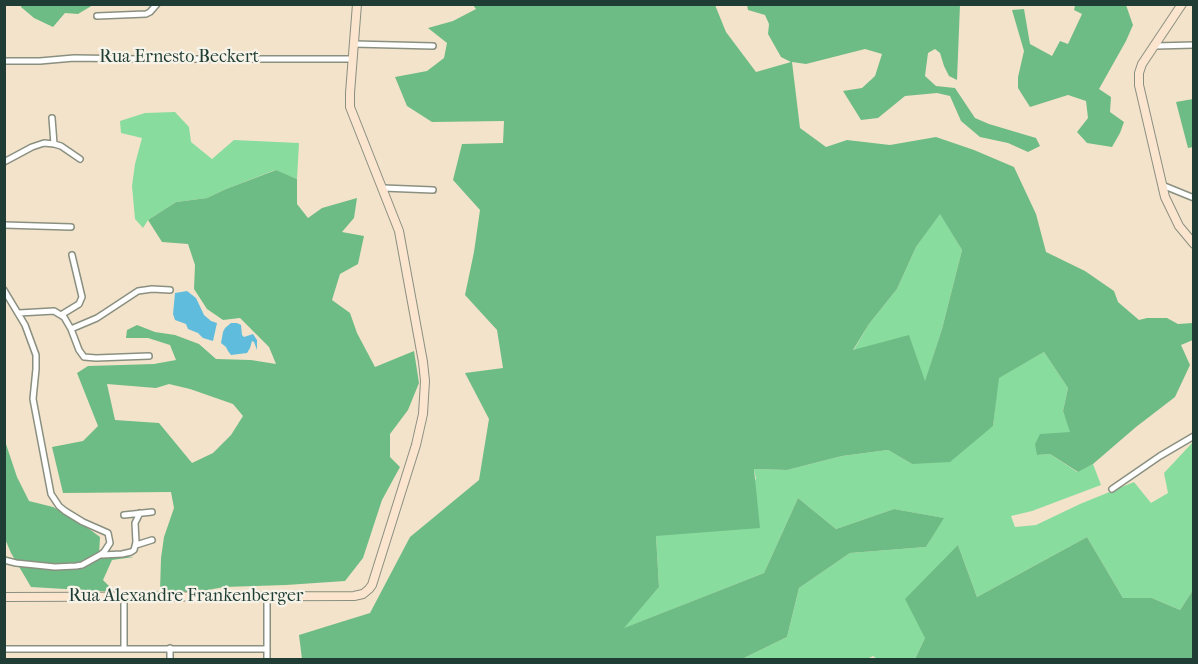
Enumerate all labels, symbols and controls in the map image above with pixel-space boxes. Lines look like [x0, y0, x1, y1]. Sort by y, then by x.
street label: Rua Ernesto Beckert [99, 47, 259, 69]
street label: Rua Alexandre Frankenberger [68, 586, 304, 608]

